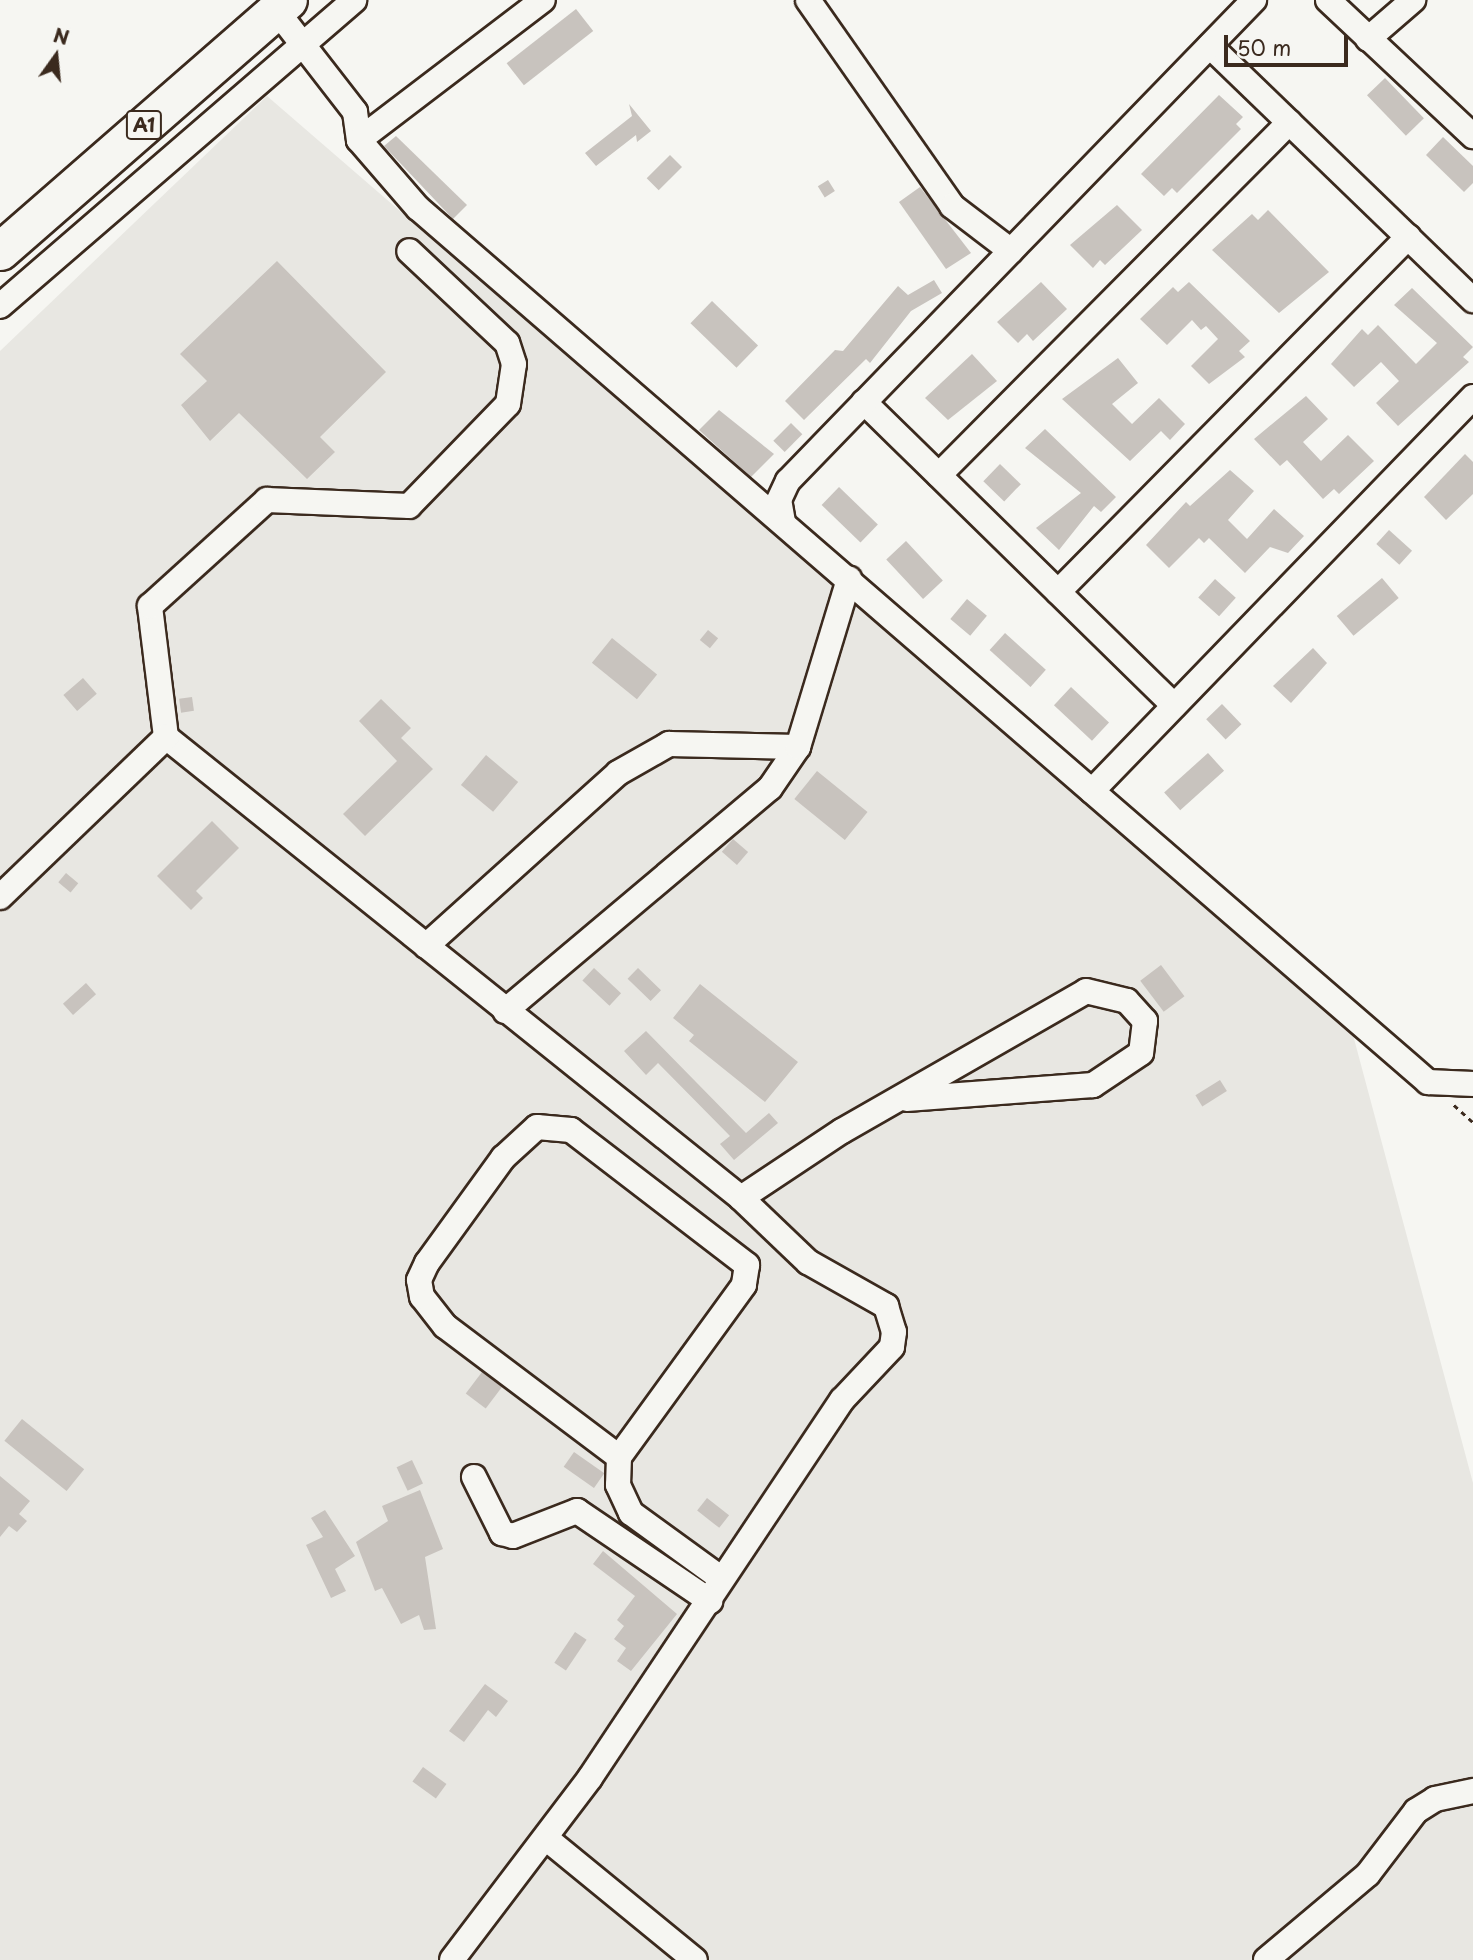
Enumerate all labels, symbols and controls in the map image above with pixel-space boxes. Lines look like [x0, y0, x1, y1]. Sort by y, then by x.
text: N [51, 20, 72, 51]
north arrow [21, 21, 91, 91]
scale bar [1228, 21, 1352, 65]
text: 50 m [1237, 31, 1291, 63]
road number: A1 [125, 110, 163, 140]

